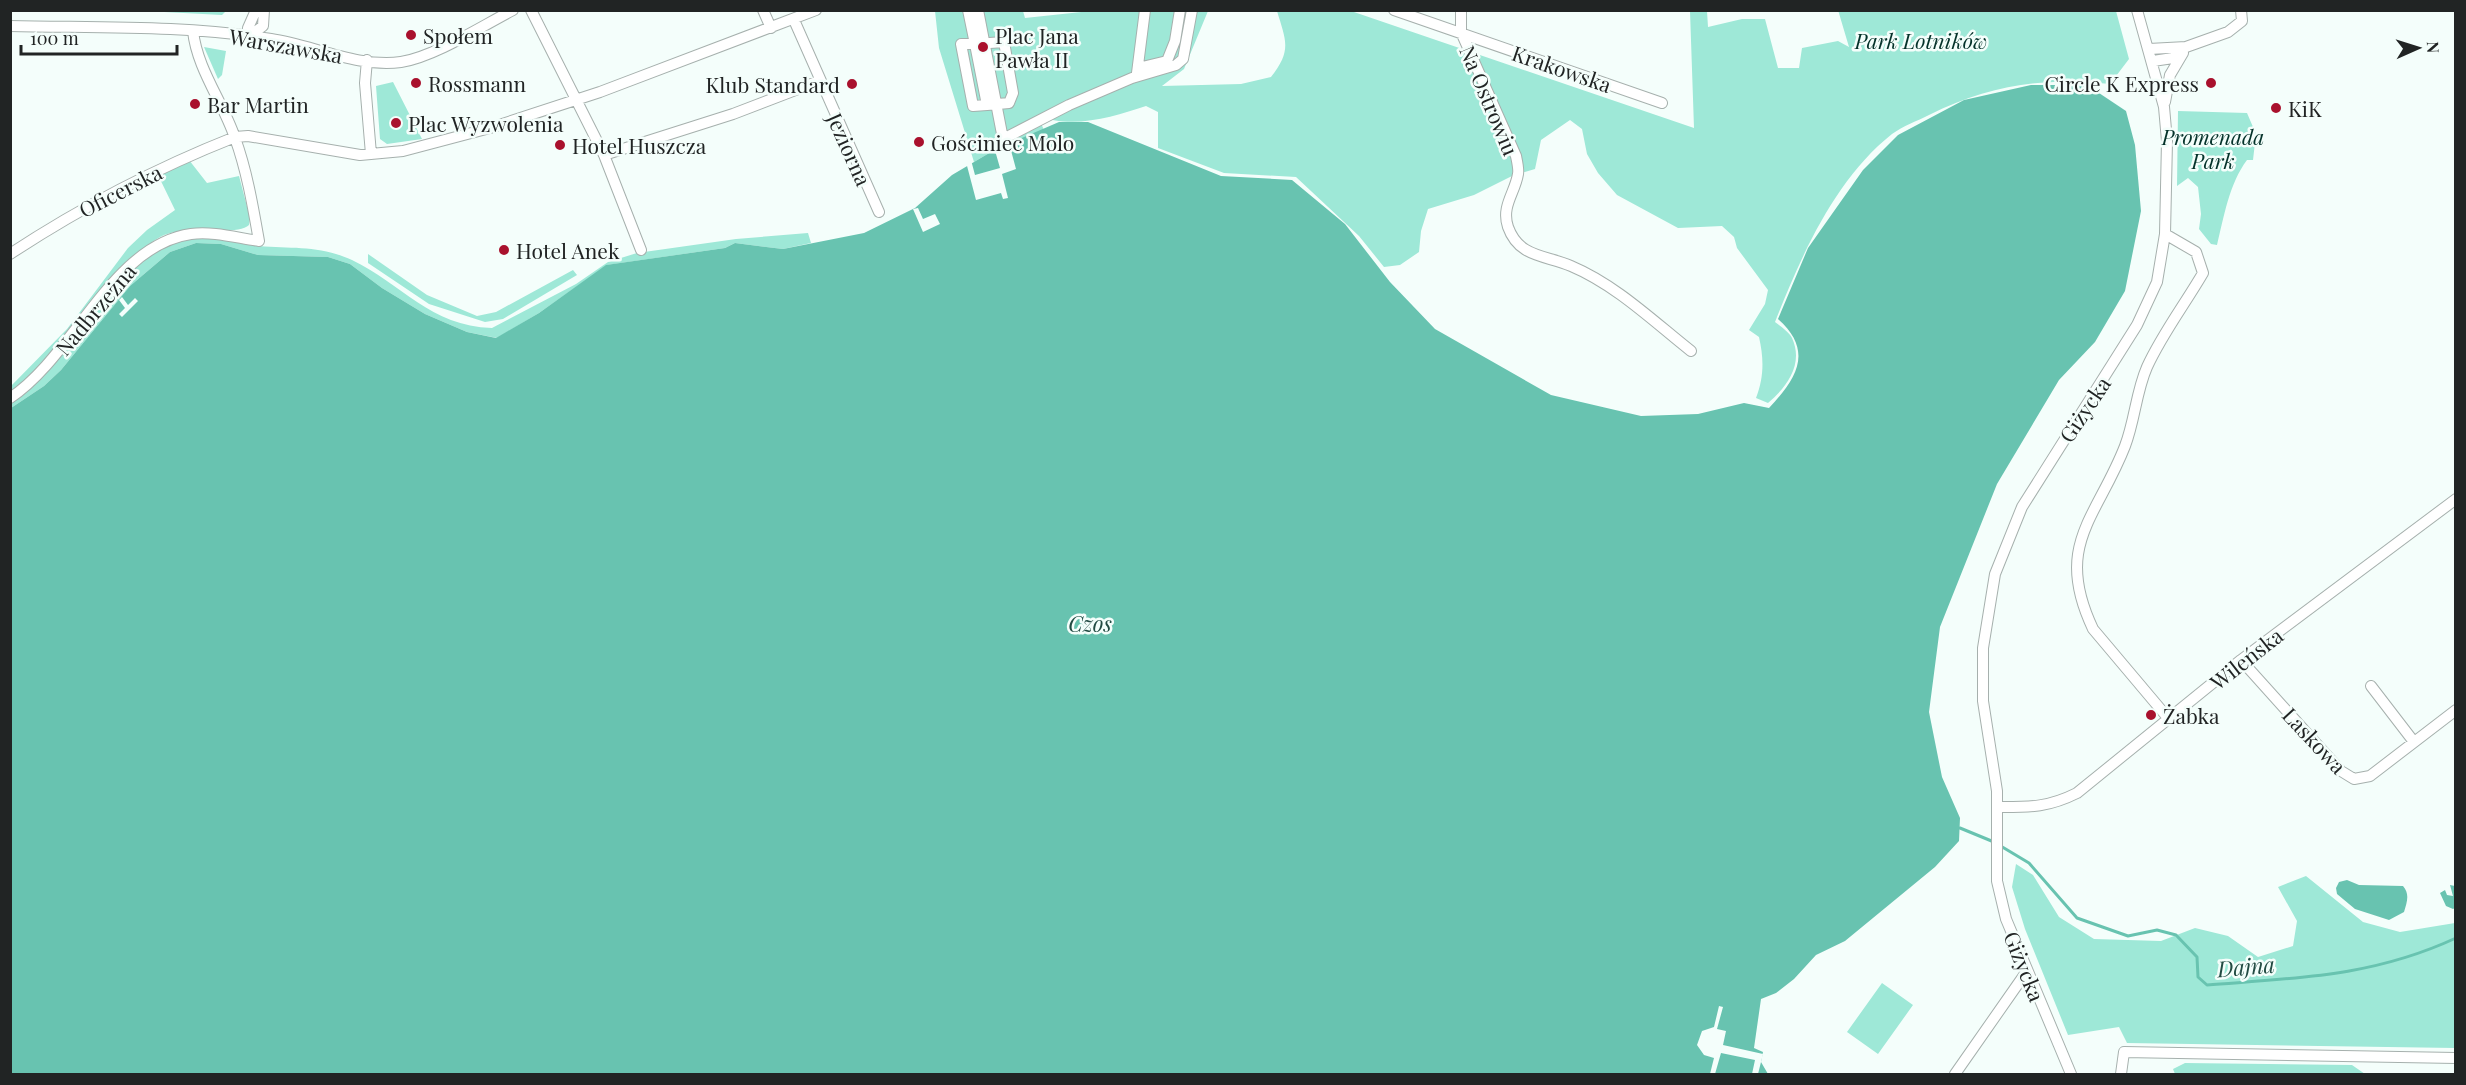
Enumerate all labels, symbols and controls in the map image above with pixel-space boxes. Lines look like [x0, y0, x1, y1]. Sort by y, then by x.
scale bar [21, 18, 177, 56]
north arrow [2388, 18, 2448, 78]
street label: Warszawska [226, 21, 345, 69]
place label: Społem [423, 21, 493, 49]
place label: Plac Jana Pawła II [995, 21, 1079, 73]
text: 100 m [30, 26, 79, 50]
park label: Park Lotników [1854, 26, 1987, 54]
marker: Społem [404, 28, 418, 42]
street label: Krakowska [1509, 38, 1616, 98]
marker: Plac Jana Pawła II [976, 40, 990, 54]
street label: Na Ostrowiu [1454, 41, 1526, 159]
text: N [2423, 41, 2444, 54]
place label: Rossmann [428, 69, 527, 97]
place label: Circle K Express [2044, 69, 2199, 97]
place label: Klub Standard [705, 70, 840, 98]
marker: Rossmann [409, 76, 423, 90]
marker: Circle K Express [2204, 76, 2218, 90]
marker: Klub Standard [845, 77, 859, 91]
place label: Bar Martin [207, 90, 309, 118]
place label: KiK [2288, 94, 2322, 122]
marker: Bar Martin [188, 97, 202, 111]
marker: KiK [2269, 101, 2283, 115]
street label: Jeziorna [821, 107, 879, 190]
place label: Plac Wyzwolenia [408, 109, 564, 137]
marker: Plac Wyzwolenia [389, 116, 403, 130]
park label: Promenada Park [2161, 122, 2264, 174]
place label: Gościniec Molo [931, 128, 1074, 156]
place label: Hotel Huszcza [572, 131, 707, 159]
marker: Gościniec Molo [912, 135, 926, 149]
marker: Hotel Huszcza [553, 138, 567, 152]
street label: Oficerska [74, 157, 167, 223]
place label: Hotel Anek [516, 236, 620, 264]
marker: Hotel Anek [497, 243, 511, 257]
street label: Nadbrzeżna [48, 257, 142, 361]
street label: Giżycka [2052, 370, 2116, 447]
water label: Czos [1068, 608, 1112, 638]
street label: Wileńska [2203, 621, 2288, 696]
place label: Żabka [2163, 701, 2220, 729]
street label: Laskowa [2277, 701, 2353, 780]
marker: Żabka [2144, 708, 2158, 722]
street label: Giżycka [1998, 927, 2052, 1006]
water label: Dajna [2215, 949, 2276, 984]

